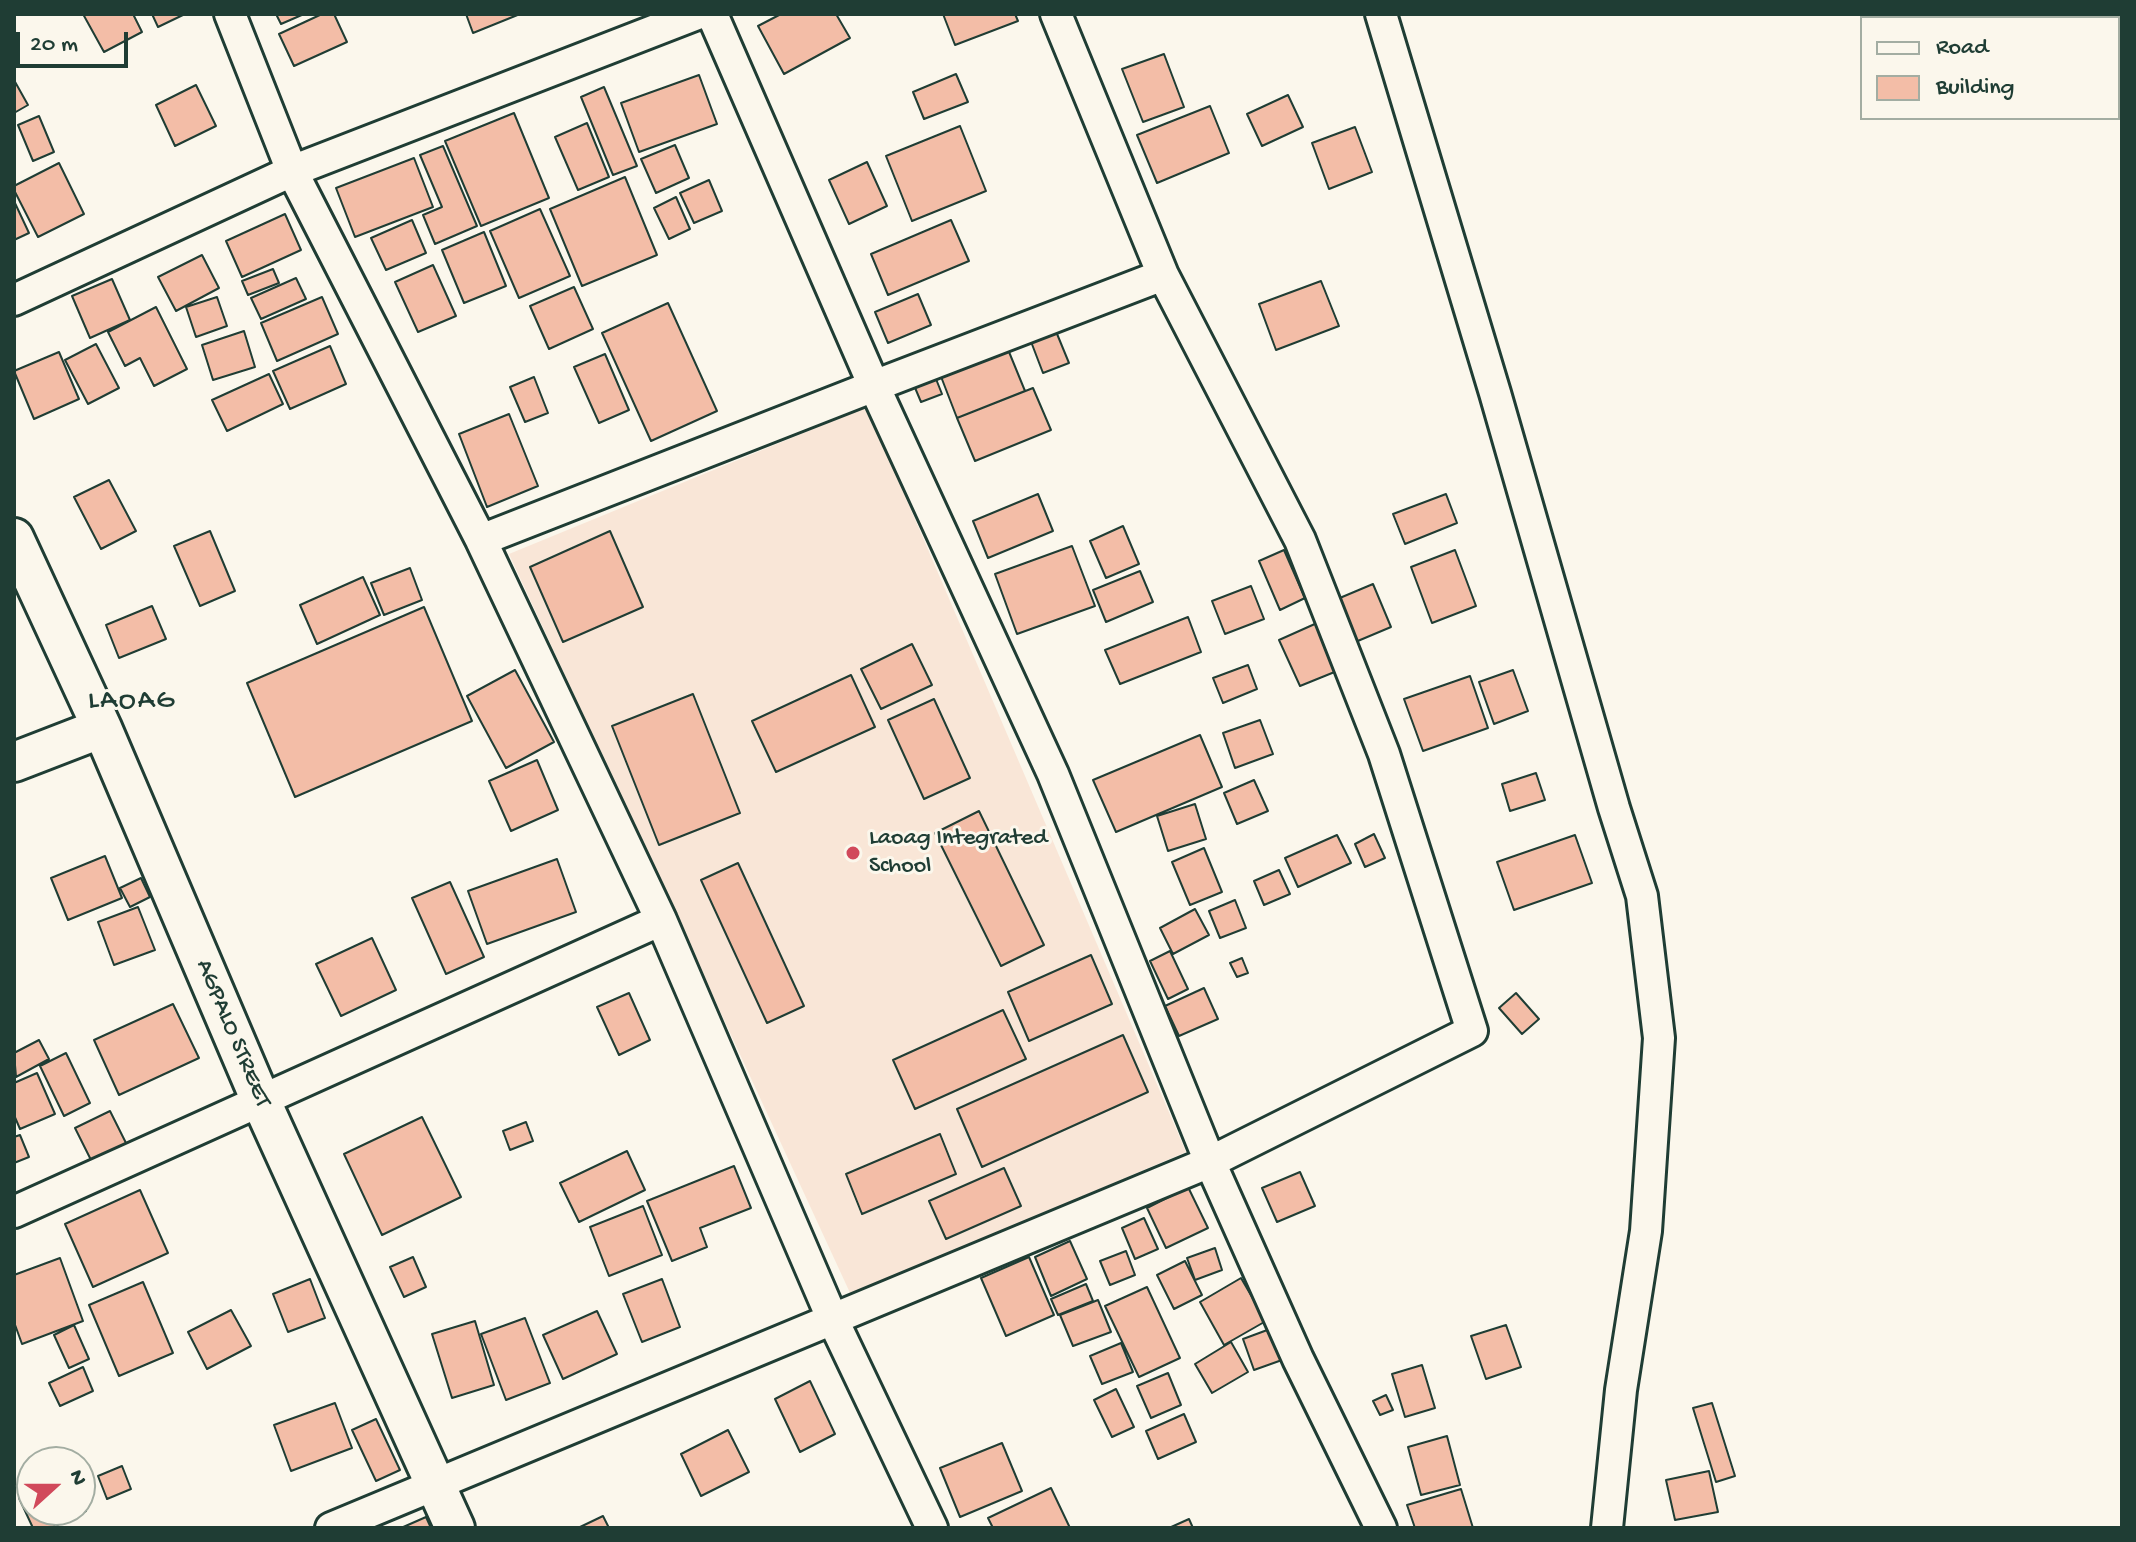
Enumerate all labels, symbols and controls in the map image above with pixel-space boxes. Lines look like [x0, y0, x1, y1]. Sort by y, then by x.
scale bar [20, 16, 132, 66]
legend [1860, 16, 2120, 120]
text: 20 m [30, 31, 78, 60]
text: Road [1936, 34, 1988, 63]
text: Building [1936, 74, 2014, 103]
district label: LAOAG [88, 686, 176, 720]
place label: Laoag Integrated School [869, 825, 1047, 881]
marker: Laoag Integrated School [844, 844, 862, 862]
street label: AGPALO STREET [188, 956, 276, 1112]
north arrow [16, 1446, 96, 1526]
text: N [62, 1467, 91, 1489]

